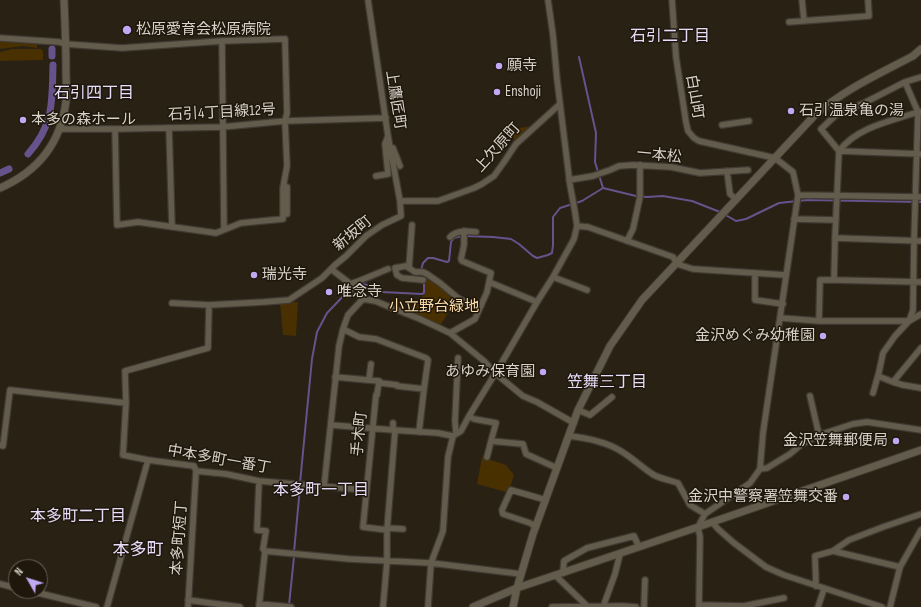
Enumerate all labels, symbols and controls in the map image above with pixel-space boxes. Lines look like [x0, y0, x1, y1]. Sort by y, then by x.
place label: 松原愛育会松原病院 [136, 21, 271, 39]
marker: 松原愛育会松原病院 [121, 24, 133, 36]
district label: 石引二丁目 [630, 27, 710, 47]
place label: 願寺 [507, 57, 537, 75]
marker: 願寺 [494, 61, 504, 71]
street label: 上鷹匠町 [381, 69, 409, 131]
street label: 白山町 [681, 73, 707, 121]
place label: Enshoji [505, 83, 541, 101]
district label: 石引四丁目 [54, 84, 134, 104]
marker: Enshoji [492, 87, 502, 97]
street label: 石引4丁目線12号 [168, 101, 276, 125]
place label: 石引温泉亀の湯 [799, 102, 904, 120]
marker: 石引温泉亀の湯 [786, 106, 796, 116]
place label: 本多の森ホール [31, 111, 136, 129]
marker: 本多の森ホール [18, 115, 28, 125]
street label: 上欠原町 [471, 120, 525, 176]
street label: 一本松 [636, 145, 682, 167]
street label: 新坂町 [330, 213, 376, 255]
place label: 瑞光寺 [262, 266, 307, 284]
marker: 瑞光寺 [249, 270, 259, 280]
place label: 唯念寺 [337, 283, 382, 301]
marker: 唯念寺 [324, 287, 334, 297]
park label: 小立野台緑地 [389, 298, 479, 316]
place label: 金沢めぐみ幼稚園 [695, 327, 815, 345]
marker: 金沢めぐみ幼稚園 [818, 331, 828, 341]
place label: あゆみ保育園 [445, 363, 535, 381]
marker: あゆみ保育園 [538, 367, 548, 377]
district label: 笠舞三丁目 [567, 373, 647, 393]
street label: 手木町 [349, 411, 371, 457]
place label: 金沢笠舞郵便局 [783, 432, 888, 450]
marker: 金沢笠舞郵便局 [891, 436, 901, 446]
street label: 中本多町一番丁 [166, 442, 272, 478]
district label: 本多町一丁目 [273, 481, 369, 501]
place label: 金沢中警察署笠舞交番 [688, 488, 838, 506]
marker: 金沢中警察署笠舞交番 [841, 492, 851, 502]
street label: 本多町短丁 [168, 500, 192, 576]
district label: 本多町二丁目 [30, 507, 126, 527]
district label: 本多町 [113, 541, 163, 561]
north arrow [8, 559, 48, 599]
text: N [12, 565, 26, 578]

